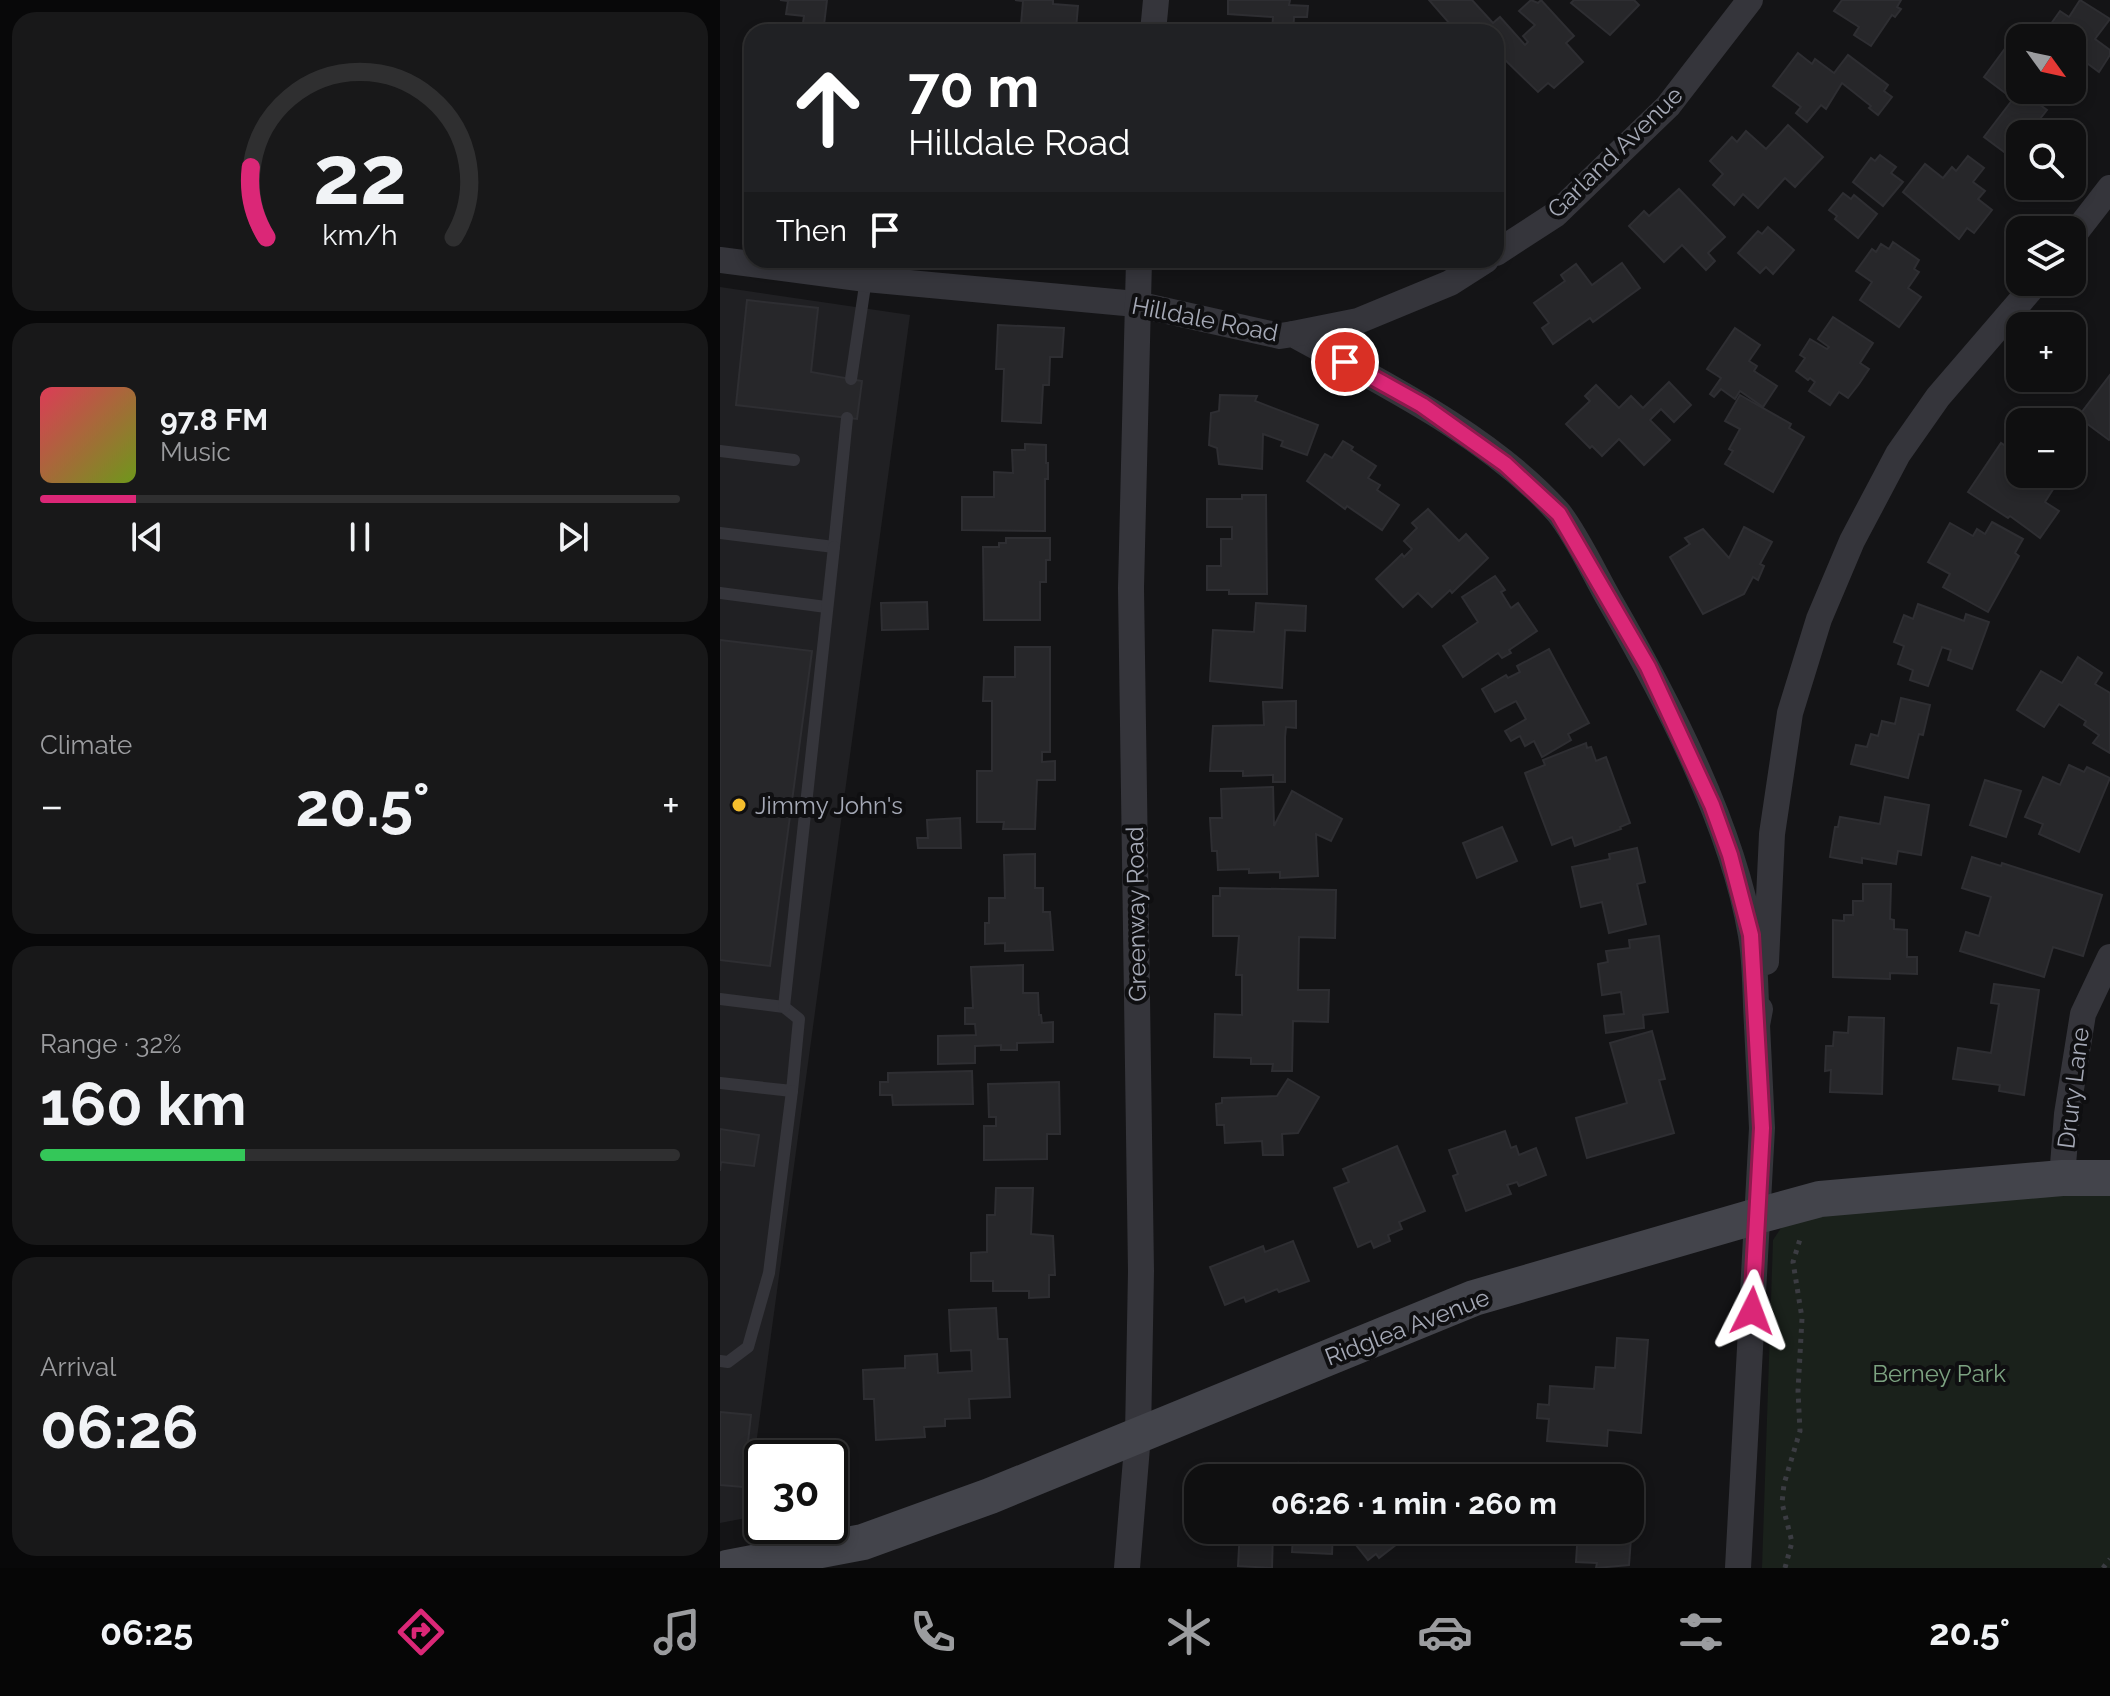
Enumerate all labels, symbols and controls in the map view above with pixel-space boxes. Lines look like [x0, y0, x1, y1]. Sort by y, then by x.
north arrow [2006, 24, 2086, 104]
map controls [2006, 24, 2086, 488]
text: 70 m [908, 54, 1039, 120]
icon: ahead [776, 56, 880, 160]
street label: Garland Avenue [1541, 80, 1689, 224]
button: search [2006, 120, 2086, 200]
text: Hilldale Road [908, 121, 1130, 163]
text: 22 [313, 125, 407, 222]
icon: arrive [863, 208, 907, 252]
text: Then [776, 213, 847, 248]
button: layers [2006, 216, 2086, 296]
text: km/h [322, 218, 398, 252]
street label: Hilldale Road [1129, 291, 1281, 347]
button: + [2006, 312, 2086, 392]
pin [1311, 328, 1379, 396]
icon: arrive [1323, 340, 1367, 384]
text: 97.8 FM [160, 402, 268, 437]
button: − [2006, 408, 2086, 488]
text: Music [160, 437, 231, 467]
icon: previous [125, 515, 169, 559]
icon: pause [338, 515, 382, 559]
icon: next [551, 515, 595, 559]
text: Climate [40, 730, 132, 760]
text: 20.5° [295, 770, 430, 840]
text: − [40, 780, 64, 831]
text: + [662, 780, 680, 831]
place label: Jimmy John's [755, 791, 903, 820]
marker: Jimmy John's [730, 796, 748, 814]
street label: Greenway Road [1120, 826, 1152, 1002]
street label: Drury Lane [2051, 1026, 2095, 1150]
text: Range · 32% [40, 1029, 182, 1059]
text: 160 km [40, 1069, 247, 1139]
position arrow [1710, 1269, 1794, 1353]
street label: Ridglea Avenue [1321, 1282, 1493, 1372]
text: Arrival [40, 1352, 116, 1382]
park label: Berney Park [1872, 1359, 2006, 1388]
text: 06:26 [40, 1392, 198, 1462]
speed limit sign: 30 [744, 1440, 848, 1544]
text: 06:26 · 1 min · 260 m [1271, 1486, 1557, 1521]
icon: directions [393, 1604, 449, 1660]
icon: music [649, 1604, 705, 1660]
icon: phone [905, 1604, 961, 1660]
icon: climate [1161, 1604, 1217, 1660]
icon: car [1417, 1604, 1473, 1660]
icon: filters [1673, 1604, 1729, 1660]
text: 06:25 [100, 1611, 193, 1653]
text: 20.5° [1929, 1611, 2010, 1653]

